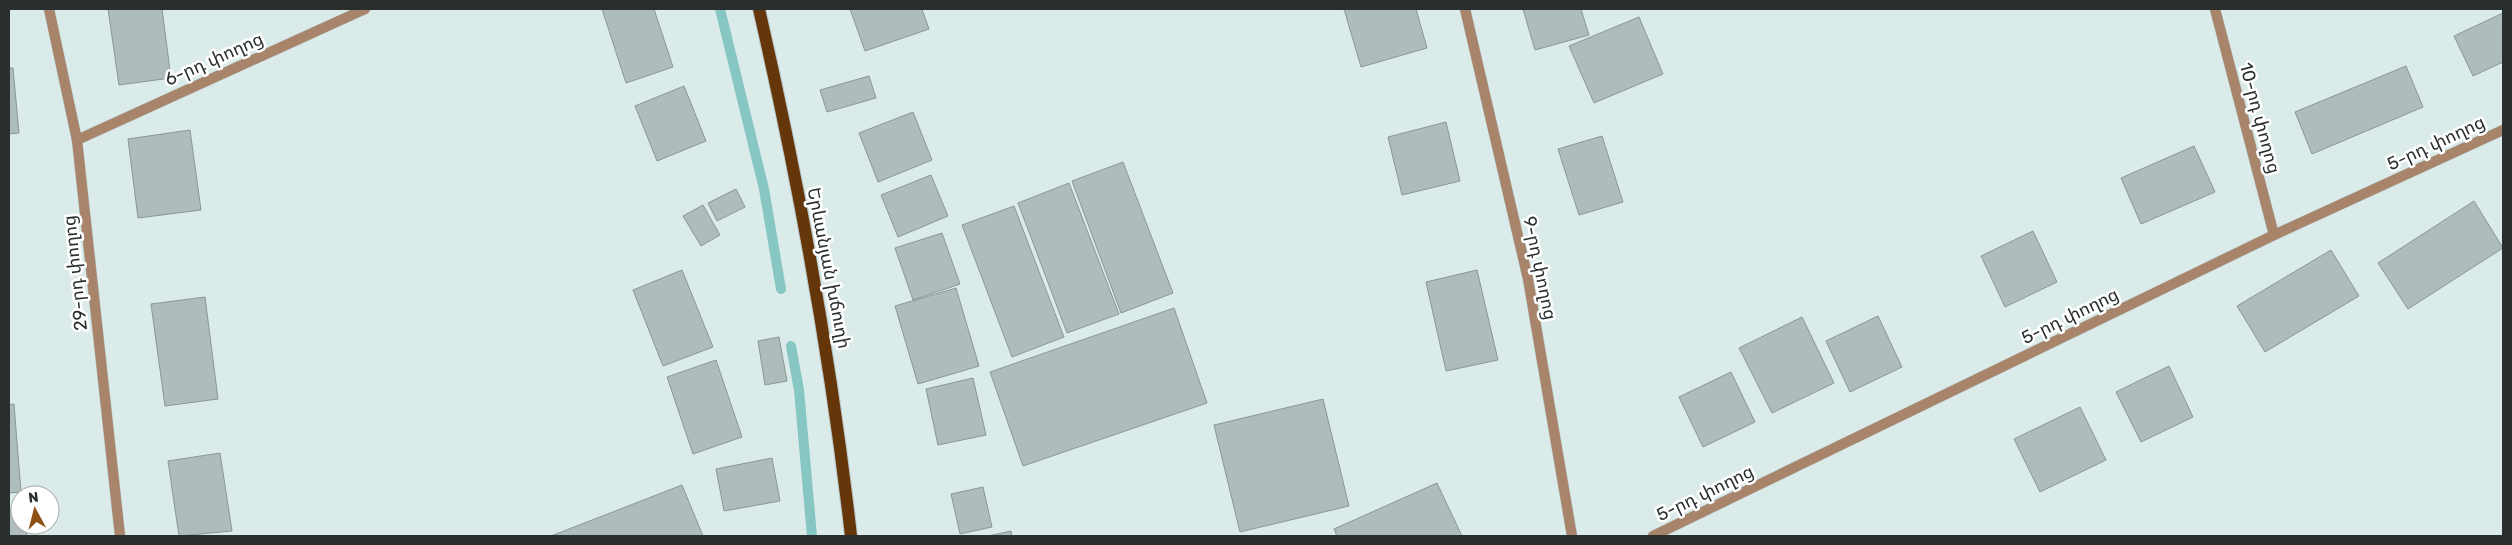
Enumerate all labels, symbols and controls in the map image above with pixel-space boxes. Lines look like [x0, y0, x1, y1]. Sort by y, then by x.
street label: 6-րդ փողոց [161, 27, 267, 91]
street label: 10-րդ փողոց [2235, 60, 2285, 176]
street label: 5-րդ փողոց [2384, 111, 2488, 175]
street label: Երևանյան խճուղի [803, 186, 855, 350]
street label: 29-րդ փողոց [58, 214, 92, 332]
street label: 9-րդ փողոց [1518, 214, 1562, 322]
street label: 5-րդ փողոց [2018, 283, 2122, 349]
street label: 5-րդ փողոց [1653, 460, 1757, 526]
north arrow [10, 485, 60, 535]
text: N [27, 489, 40, 507]

